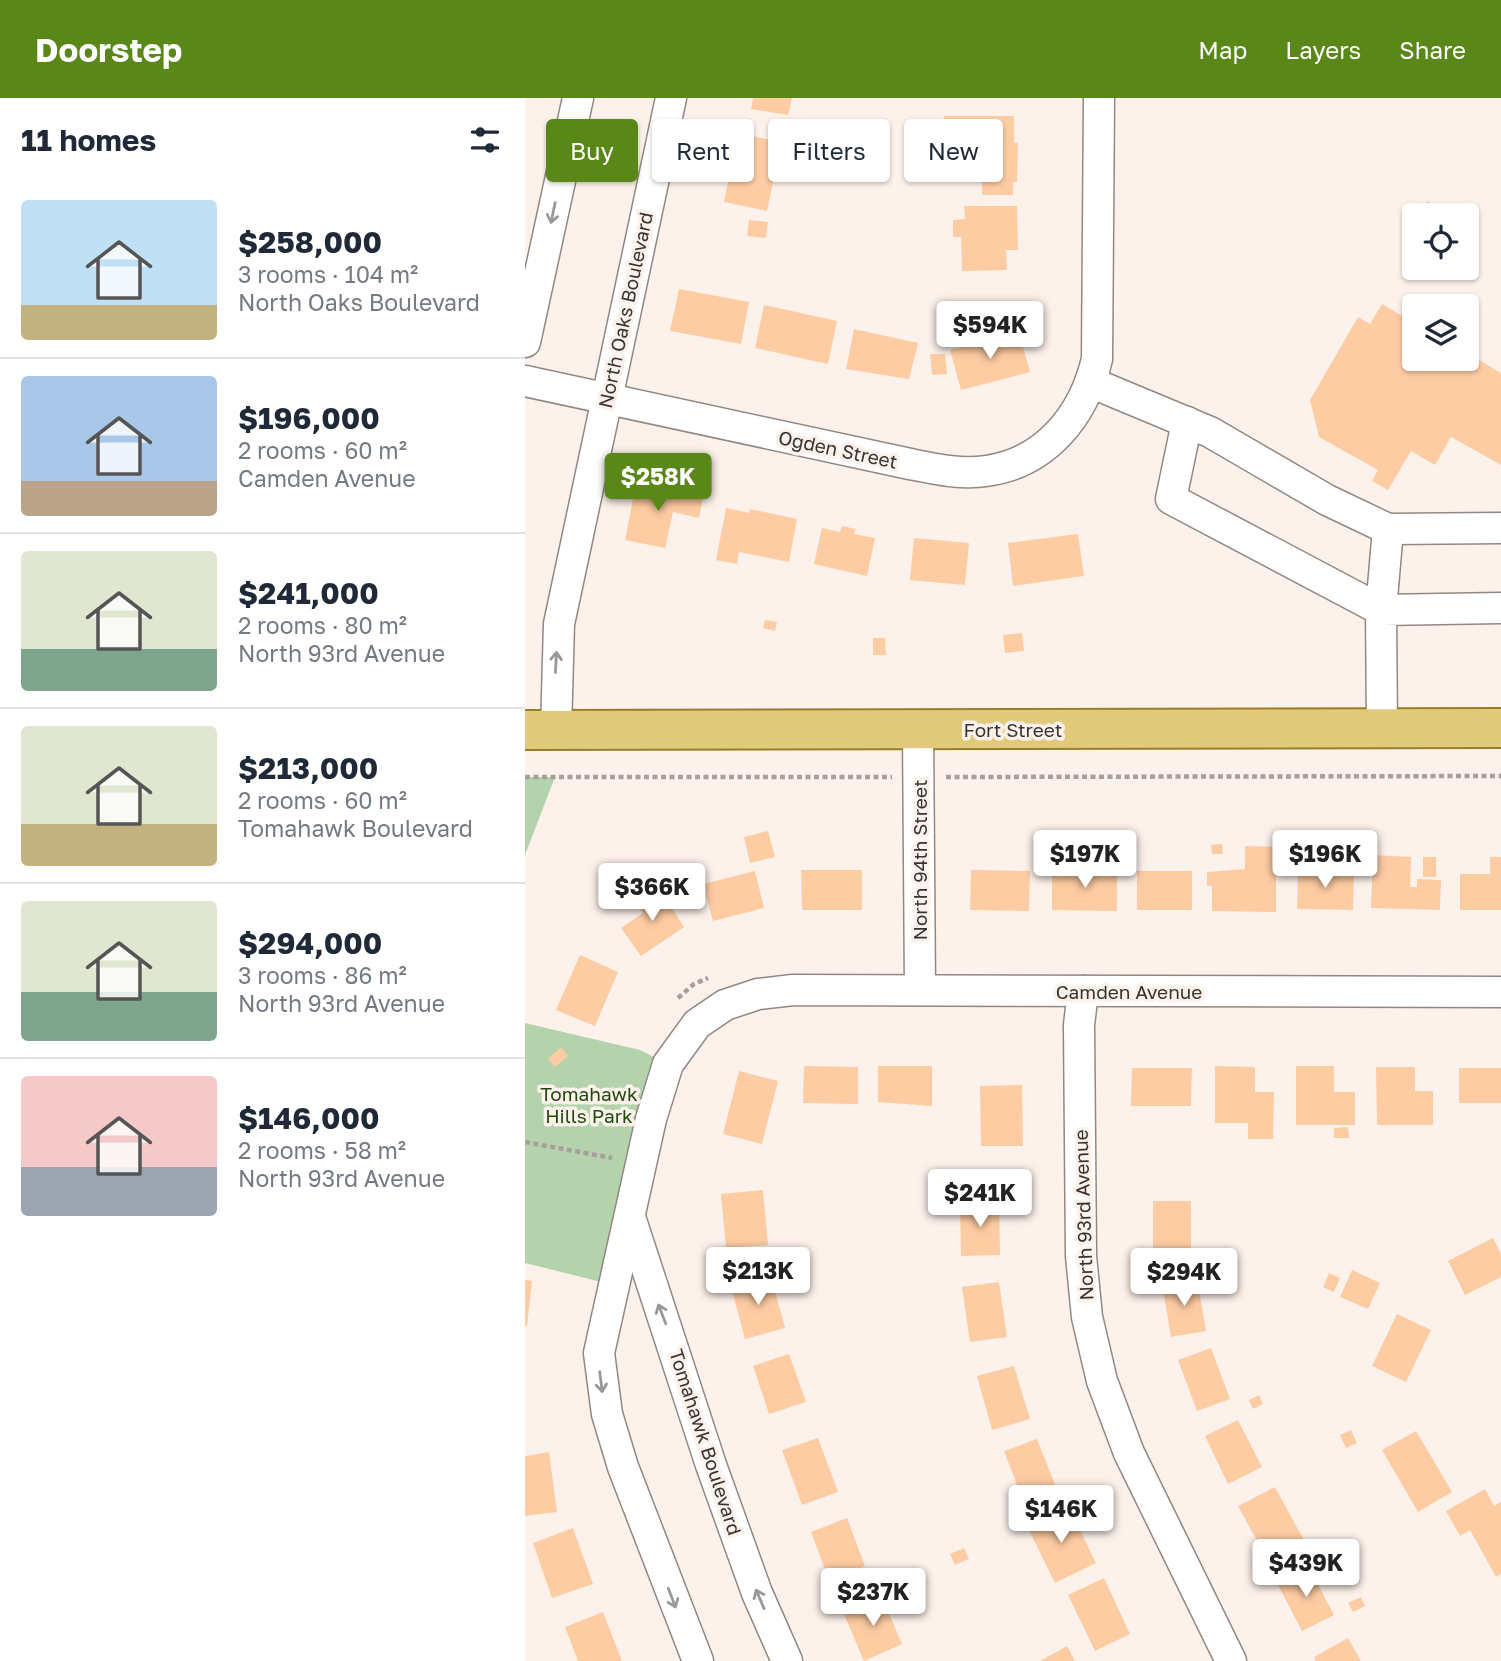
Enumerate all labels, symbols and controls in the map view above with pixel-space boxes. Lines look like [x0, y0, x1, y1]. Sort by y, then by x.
text: Doorstep [35, 30, 182, 69]
text: Map [1198, 35, 1247, 64]
text: Layers [1285, 35, 1361, 64]
text: Share [1399, 35, 1466, 64]
chip: Buy [546, 119, 638, 182]
chip: Rent [652, 119, 754, 182]
chip: Filters [768, 119, 890, 182]
chip: New [904, 119, 1003, 182]
icon: filters [466, 121, 504, 159]
text: 11 homes [21, 122, 156, 158]
one-way arrow [545, 201, 559, 224]
map controls [1402, 203, 1479, 371]
button: locate [1402, 203, 1479, 280]
street label: North Oaks Boulevard [593, 210, 657, 410]
text: $258,000 [238, 224, 382, 260]
icon: home [77, 228, 161, 312]
text: 3 rooms · 104 m² [238, 260, 418, 288]
text: North Oaks Boulevard [238, 288, 480, 316]
button: layers [1402, 294, 1479, 371]
pin: $594K [941, 302, 1039, 361]
text: $594K [952, 310, 1028, 338]
text: $196,000 [238, 400, 380, 436]
icon: home [77, 404, 161, 488]
street label: Ogden Street [776, 425, 900, 473]
text: 2 rooms · 60 m² [238, 436, 407, 464]
pin: $258K [609, 454, 707, 513]
text: $258K [621, 462, 695, 490]
text: Camden Avenue [238, 464, 416, 492]
text: $241,000 [238, 575, 379, 611]
icon: home [77, 579, 161, 663]
text: 2 rooms · 80 m² [238, 611, 407, 639]
text: North 93rd Avenue [238, 639, 445, 667]
one-way arrow [550, 651, 563, 673]
street label: Fort Street [964, 718, 1062, 741]
text: $213,000 [238, 750, 378, 786]
icon: home [77, 754, 161, 838]
street label: North 94th Street [908, 779, 931, 941]
text: 2 rooms · 60 m² [238, 786, 407, 814]
text: Tomahawk Boulevard [238, 814, 473, 842]
pin: $197K [1036, 830, 1134, 890]
pin: $196K [1276, 830, 1374, 890]
text: $197K [1049, 839, 1121, 867]
text: $196K [1288, 839, 1362, 867]
pin: $366K [603, 864, 701, 923]
text: $366K [614, 872, 690, 900]
text: $294,000 [238, 925, 382, 961]
icon: home [77, 929, 161, 1013]
text: 3 rooms · 86 m² [238, 961, 407, 989]
street label: Camden Avenue [1056, 980, 1202, 1003]
text: North 93rd Avenue [238, 989, 445, 1017]
park label: Tomahawk Hills Park [540, 1082, 638, 1127]
text: $146,000 [238, 1100, 379, 1136]
icon: home [77, 1104, 161, 1188]
street label: North 93rd Avenue [1069, 1129, 1097, 1301]
text: 2 rooms · 58 m² [238, 1136, 406, 1164]
text: North 93rd Avenue [238, 1164, 445, 1192]
pin: $241K [931, 1170, 1029, 1229]
text: $241K [944, 1178, 1016, 1206]
pin: $213K [709, 1248, 807, 1307]
pin: $294K [1135, 1248, 1233, 1308]
text: $213K [722, 1256, 794, 1284]
text: $294K [1146, 1257, 1222, 1285]
one-way arrow [655, 1303, 668, 1325]
street label: Tomahawk Boulevard [665, 1346, 747, 1538]
one-way arrow [595, 1370, 608, 1393]
pin: $146K [1012, 1486, 1110, 1545]
text: $146K [1025, 1494, 1097, 1522]
pin: $439K [1257, 1540, 1355, 1599]
text: $439K [1268, 1548, 1344, 1576]
pin: $237K [824, 1568, 922, 1628]
text: $237K [837, 1577, 909, 1605]
one-way arrow [666, 1586, 679, 1608]
one-way arrow [753, 1588, 766, 1610]

